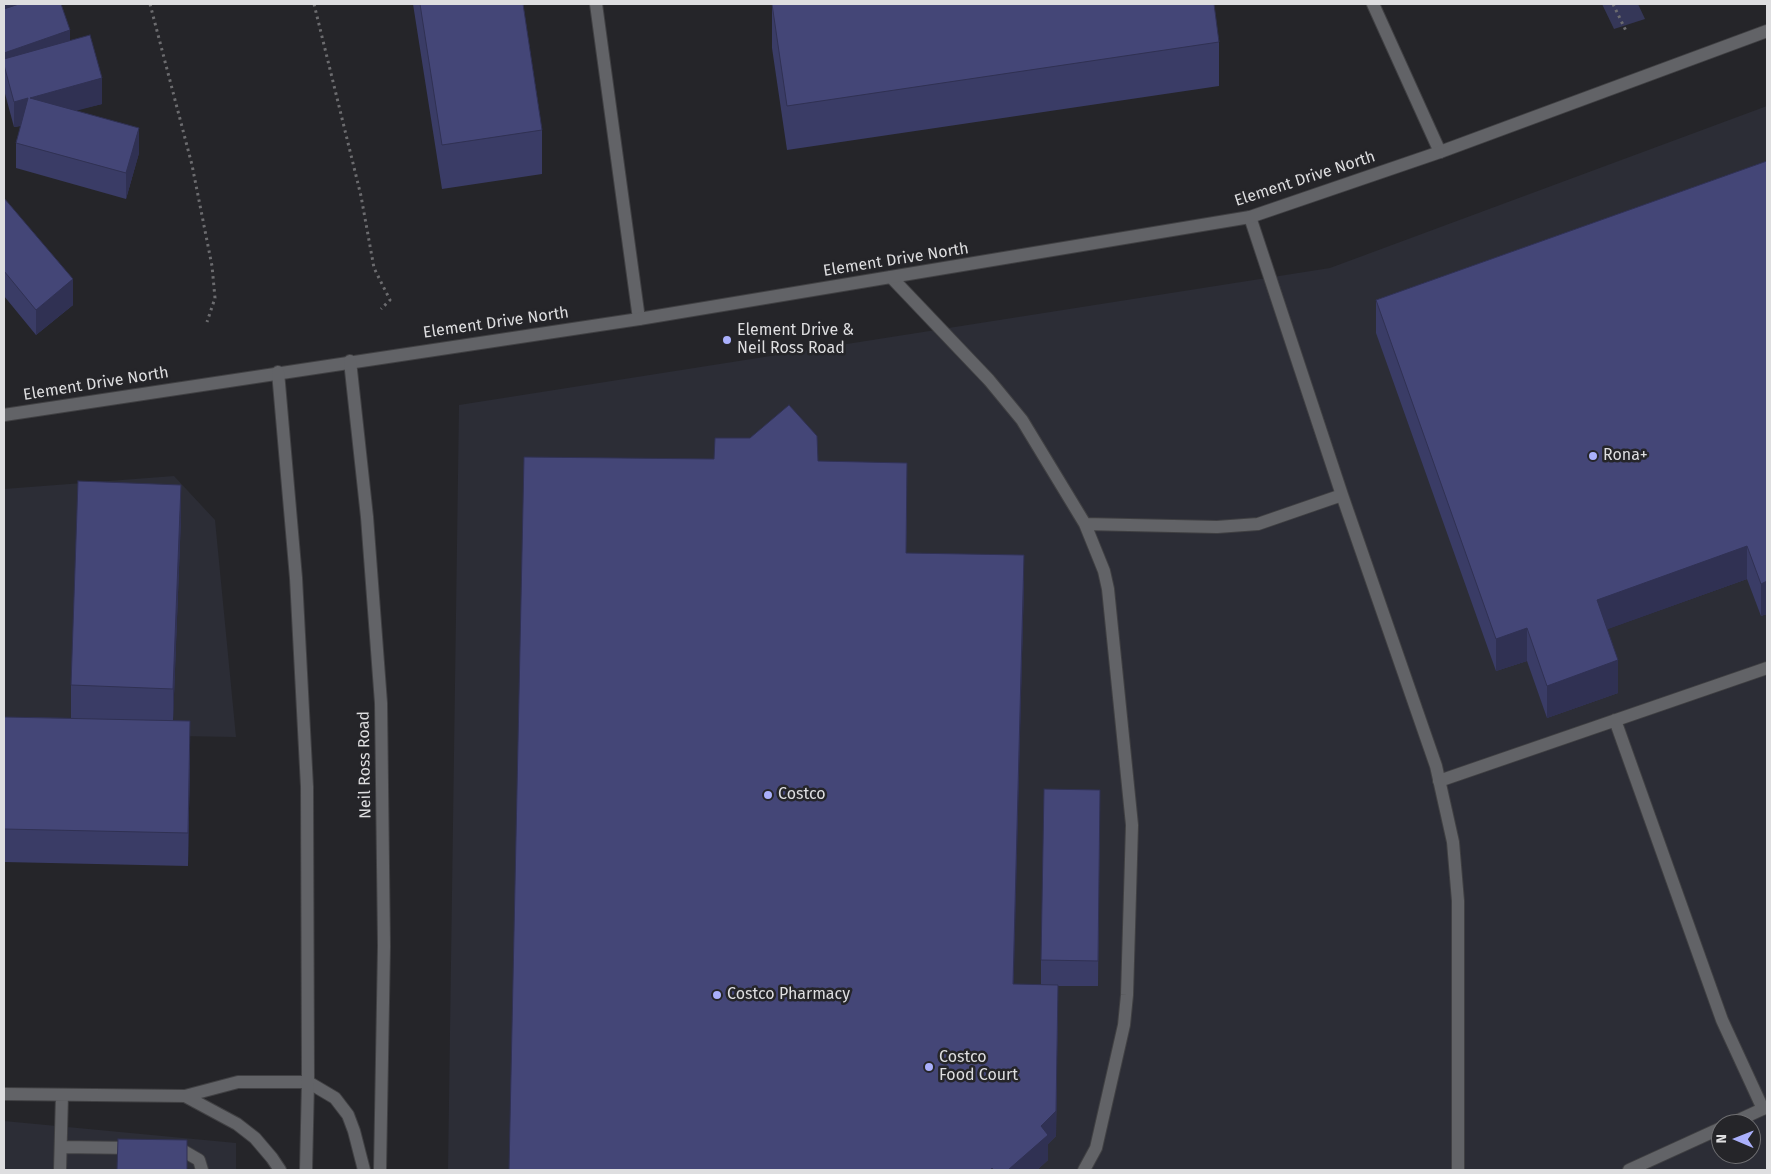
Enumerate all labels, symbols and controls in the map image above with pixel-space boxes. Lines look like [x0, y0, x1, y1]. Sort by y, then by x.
street label: Element Drive North [1232, 147, 1378, 211]
street label: Element Drive North [822, 239, 970, 281]
street label: Element Drive North [422, 303, 570, 343]
place label: Element Drive & Neil Ross Road [737, 321, 854, 359]
marker: Element Drive & Neil Ross Road [721, 334, 733, 346]
street label: Element Drive North [22, 363, 170, 405]
place label: Rona+ [1603, 446, 1648, 466]
marker: Rona+ [1587, 450, 1599, 462]
street label: Neil Ross Road [354, 711, 376, 819]
place label: Costco [778, 785, 826, 805]
marker: Costco [762, 789, 774, 801]
place label: Costco Pharmacy [727, 985, 850, 1005]
marker: Costco Pharmacy [711, 989, 723, 1001]
place label: Costco Food Court [939, 1048, 1018, 1086]
marker: Costco Food Court [923, 1061, 935, 1073]
north arrow [1711, 1114, 1761, 1164]
text: N [1713, 1134, 1730, 1144]

